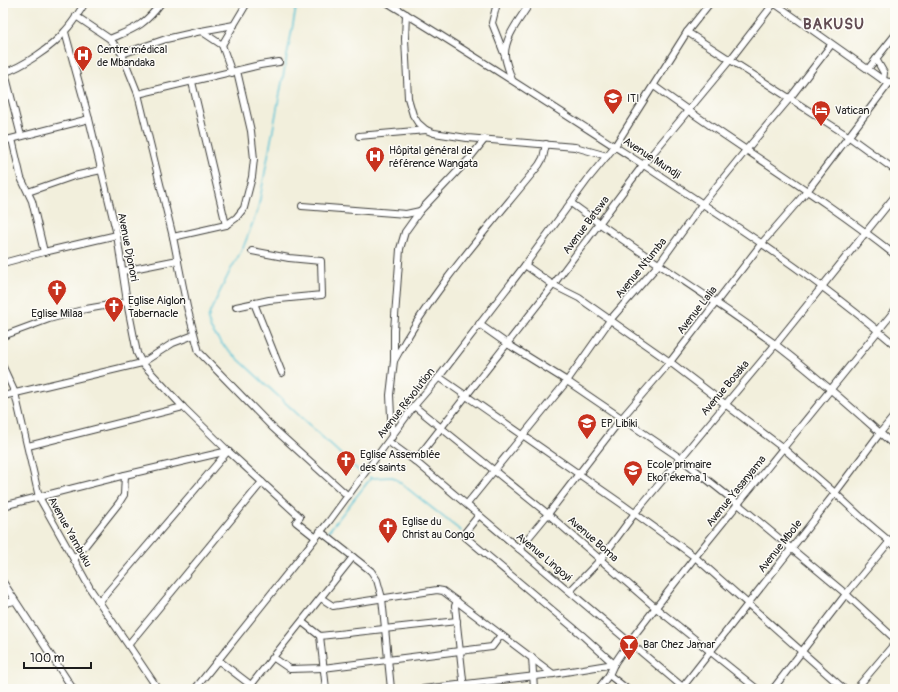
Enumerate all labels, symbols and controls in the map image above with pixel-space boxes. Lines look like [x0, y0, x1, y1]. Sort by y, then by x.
district label: BAKUSU [803, 15, 865, 34]
place label: Centre médical de Mbandaka [97, 43, 167, 69]
hospital icon: Centre médical de Mbandaka [72, 44, 94, 72]
school or university icon: ITI [602, 87, 624, 115]
place label: ITI [627, 92, 639, 105]
hotel icon: Vatican [810, 99, 832, 127]
place label: Vatican [835, 104, 869, 117]
street label: Avenue Mundji [621, 135, 683, 181]
place label: Hôpital général de référence Wangata [389, 144, 478, 170]
hospital icon: Hôpital général de référence Wangata [364, 145, 386, 173]
street label: Avenue Batswa [560, 193, 612, 257]
street label: Avenue Djonori [115, 212, 141, 282]
street label: Avenue Ntumba [613, 235, 669, 301]
church icon: Eglise Milaa [46, 278, 68, 306]
street label: Avenue Lalia [674, 283, 720, 337]
place label: Eglise Aiglon Tabernacle [128, 294, 186, 320]
church icon: Eglise Aiglon Tabernacle [103, 295, 125, 323]
place label: Eglise Milaa [31, 307, 83, 320]
street label: Avenue Bosaka [698, 358, 752, 418]
street label: Avenue Révolution [374, 365, 438, 441]
school or university icon: EP Libiki [576, 412, 598, 440]
place label: EP Libiki [601, 417, 637, 430]
place label: Eglise Assemblée des saints [360, 448, 440, 474]
church icon: Eglise Assemblée des saints [335, 449, 357, 477]
street label: Avenue Yasanyama [703, 453, 769, 529]
place label: Ecole primaire Ekof'ekema 1 [647, 458, 712, 484]
school or university icon: Ecole primaire Ekof'ekema 1 [622, 459, 644, 487]
street label: Avenue Yambuku [45, 495, 95, 569]
street label: Avenue Boma [565, 513, 621, 565]
place label: Eglise du Christ au Congo [402, 515, 475, 541]
church icon: Eglise du Christ au Congo [377, 516, 399, 544]
street label: Avenue Mbole [755, 517, 805, 575]
street label: Avenue Lingoyi [514, 530, 574, 584]
bar icon: Bar Chez Jamar [618, 633, 640, 661]
place label: Bar Chez Jamar [643, 638, 715, 651]
scale bar [24, 644, 91, 670]
text: 100 m [30, 651, 65, 666]

